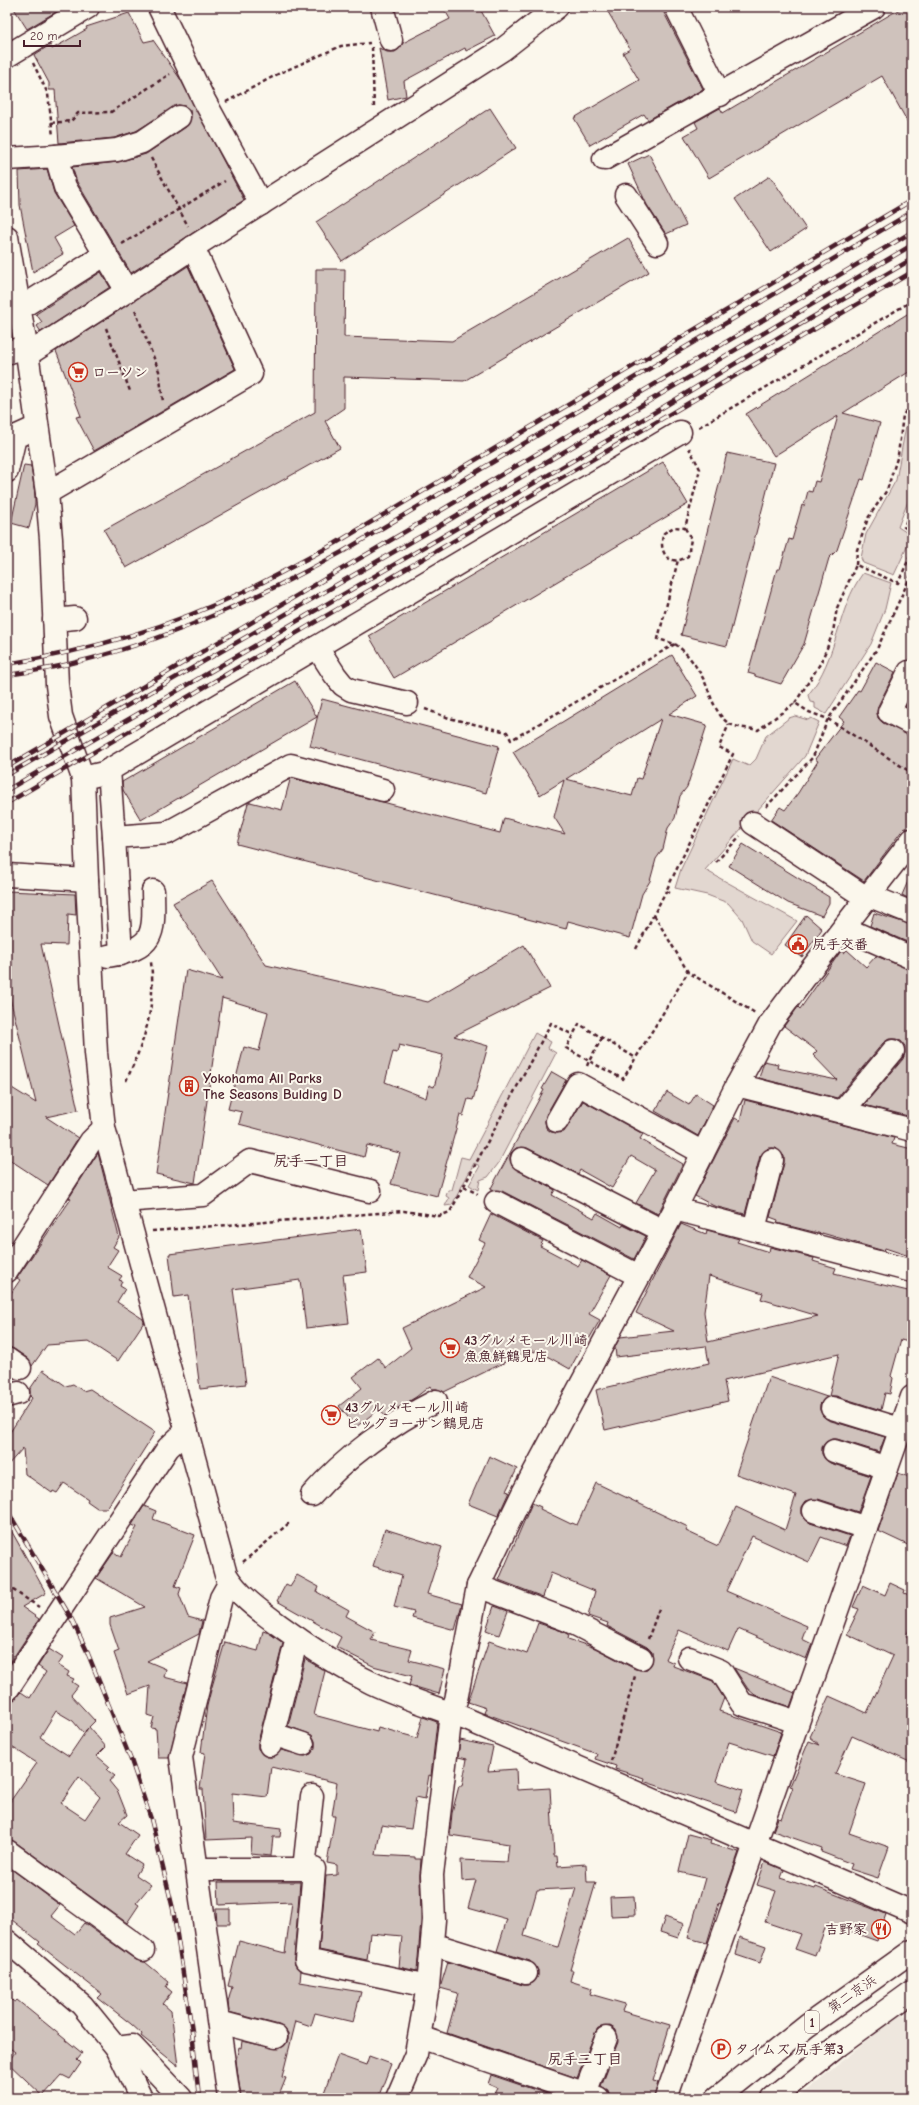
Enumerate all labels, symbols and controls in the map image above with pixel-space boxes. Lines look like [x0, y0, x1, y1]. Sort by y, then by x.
scale bar [24, 22, 80, 48]
text: 20 m [30, 29, 58, 43]
supermarket icon: ローソン [67, 361, 89, 383]
place label: ローソン [92, 364, 148, 381]
public building icon: 尻手交番 [787, 933, 809, 955]
place label: 尻手交番 [812, 936, 868, 953]
place label: Yokohama All Parks The Seasons Bulding D [203, 1070, 342, 1103]
building icon: Yokohama All Parks The Seasons Bulding D [178, 1075, 200, 1097]
district label: 尻手一丁目 [273, 1152, 349, 1170]
place label: 43グルメモール川崎 魚魚鮮鶴見店 [464, 1332, 588, 1365]
supermarket icon: 43グルメモール川崎 魚魚鮮鶴見店 [439, 1337, 461, 1359]
place label: 43グルメモール川崎 ビッグヨーサン鶴見店 [345, 1399, 485, 1432]
supermarket icon: 43グルメモール川崎 ビッグヨーサン鶴見店 [320, 1404, 342, 1426]
restaurant icon: 吉野家 [870, 1918, 892, 1940]
place label: 吉野家 [825, 1921, 867, 1938]
street label: 第二京浜 [824, 1971, 880, 2017]
road number: 1 [805, 2011, 819, 2033]
parking icon: タイムズ 尻手第3 [710, 2038, 732, 2060]
place label: タイムズ 尻手第3 [735, 2041, 844, 2058]
district label: 尻手二丁目 [547, 2050, 623, 2068]

